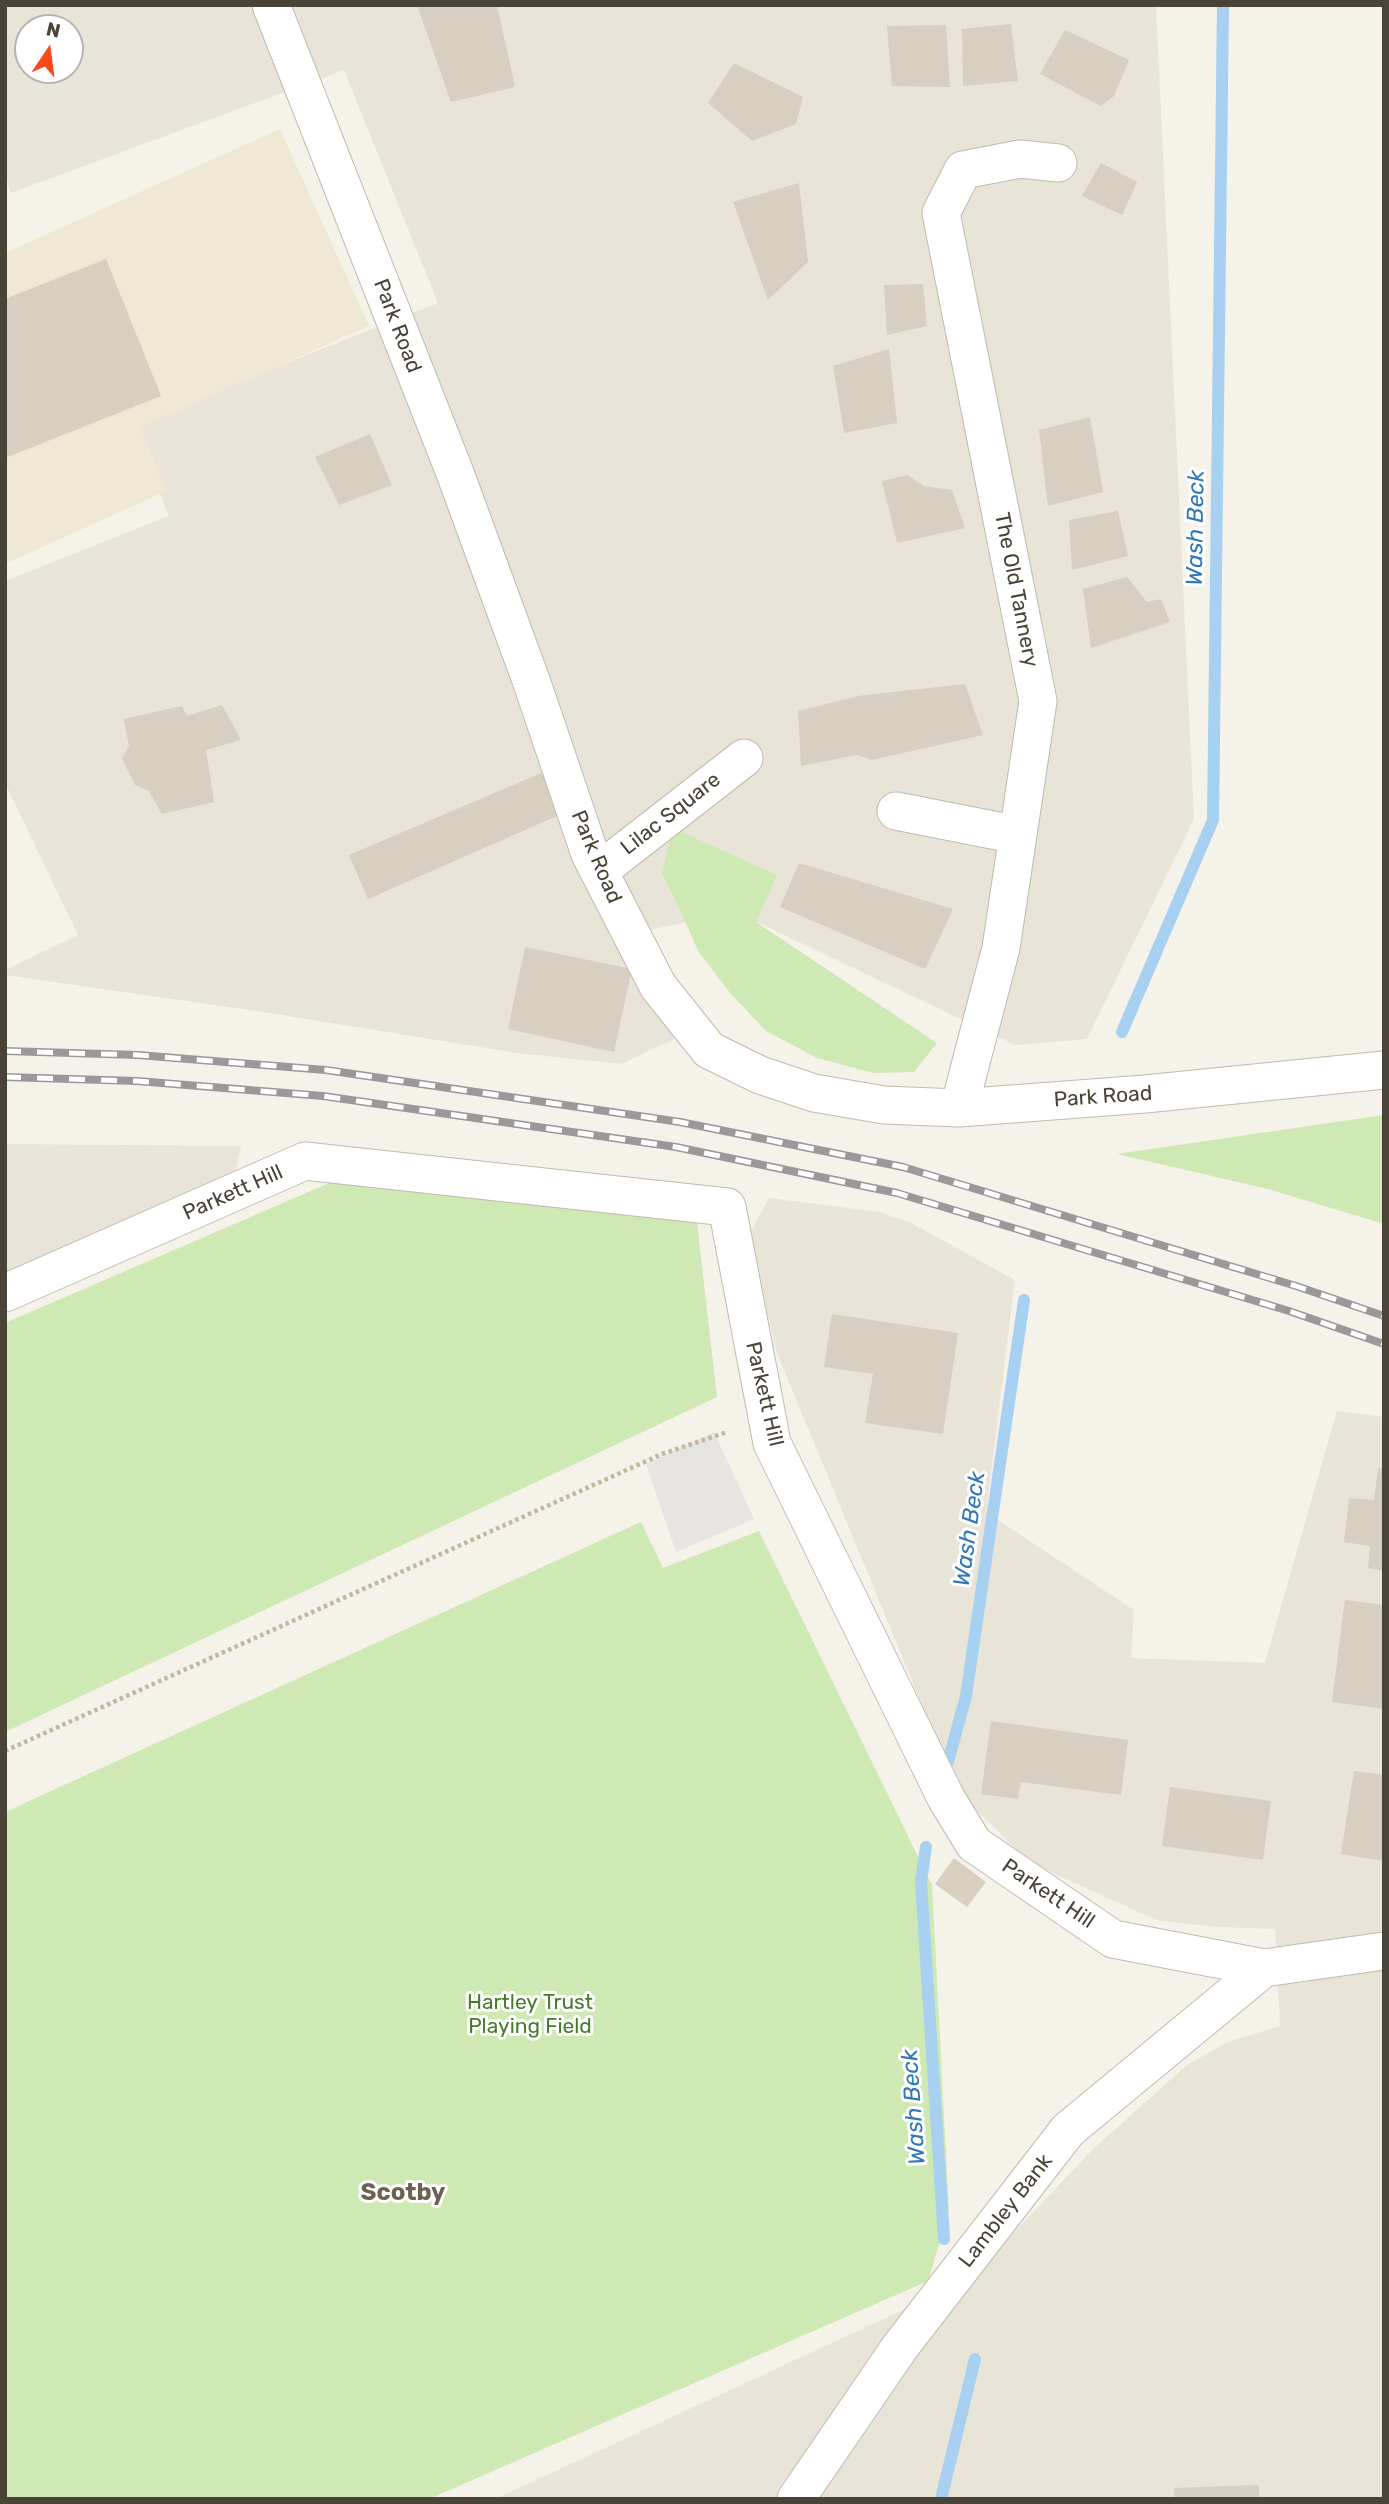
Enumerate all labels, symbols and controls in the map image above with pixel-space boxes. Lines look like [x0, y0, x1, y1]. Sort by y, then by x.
north arrow [14, 14, 84, 84]
text: N [44, 17, 63, 43]
street label: Park Road [368, 275, 426, 377]
water label: Wash Beck [1181, 470, 1211, 586]
street label: The Old Tannery [989, 511, 1043, 669]
street label: Lilac Square [616, 767, 726, 861]
street label: Park Road [565, 807, 627, 907]
street label: Park Road [1053, 1081, 1153, 1113]
street label: Parkett Hill [179, 1160, 287, 1226]
street label: Parkett Hill [740, 1339, 788, 1449]
water label: Wash Beck [948, 1470, 992, 1588]
street label: Parkett Hill [997, 1854, 1099, 1934]
park label: Hartley Trust Playing Field [467, 1990, 593, 2040]
water label: Wash Beck [896, 2048, 932, 2166]
street label: Lambley Bank [954, 2149, 1058, 2273]
district label: Scotby [361, 2179, 445, 2207]

